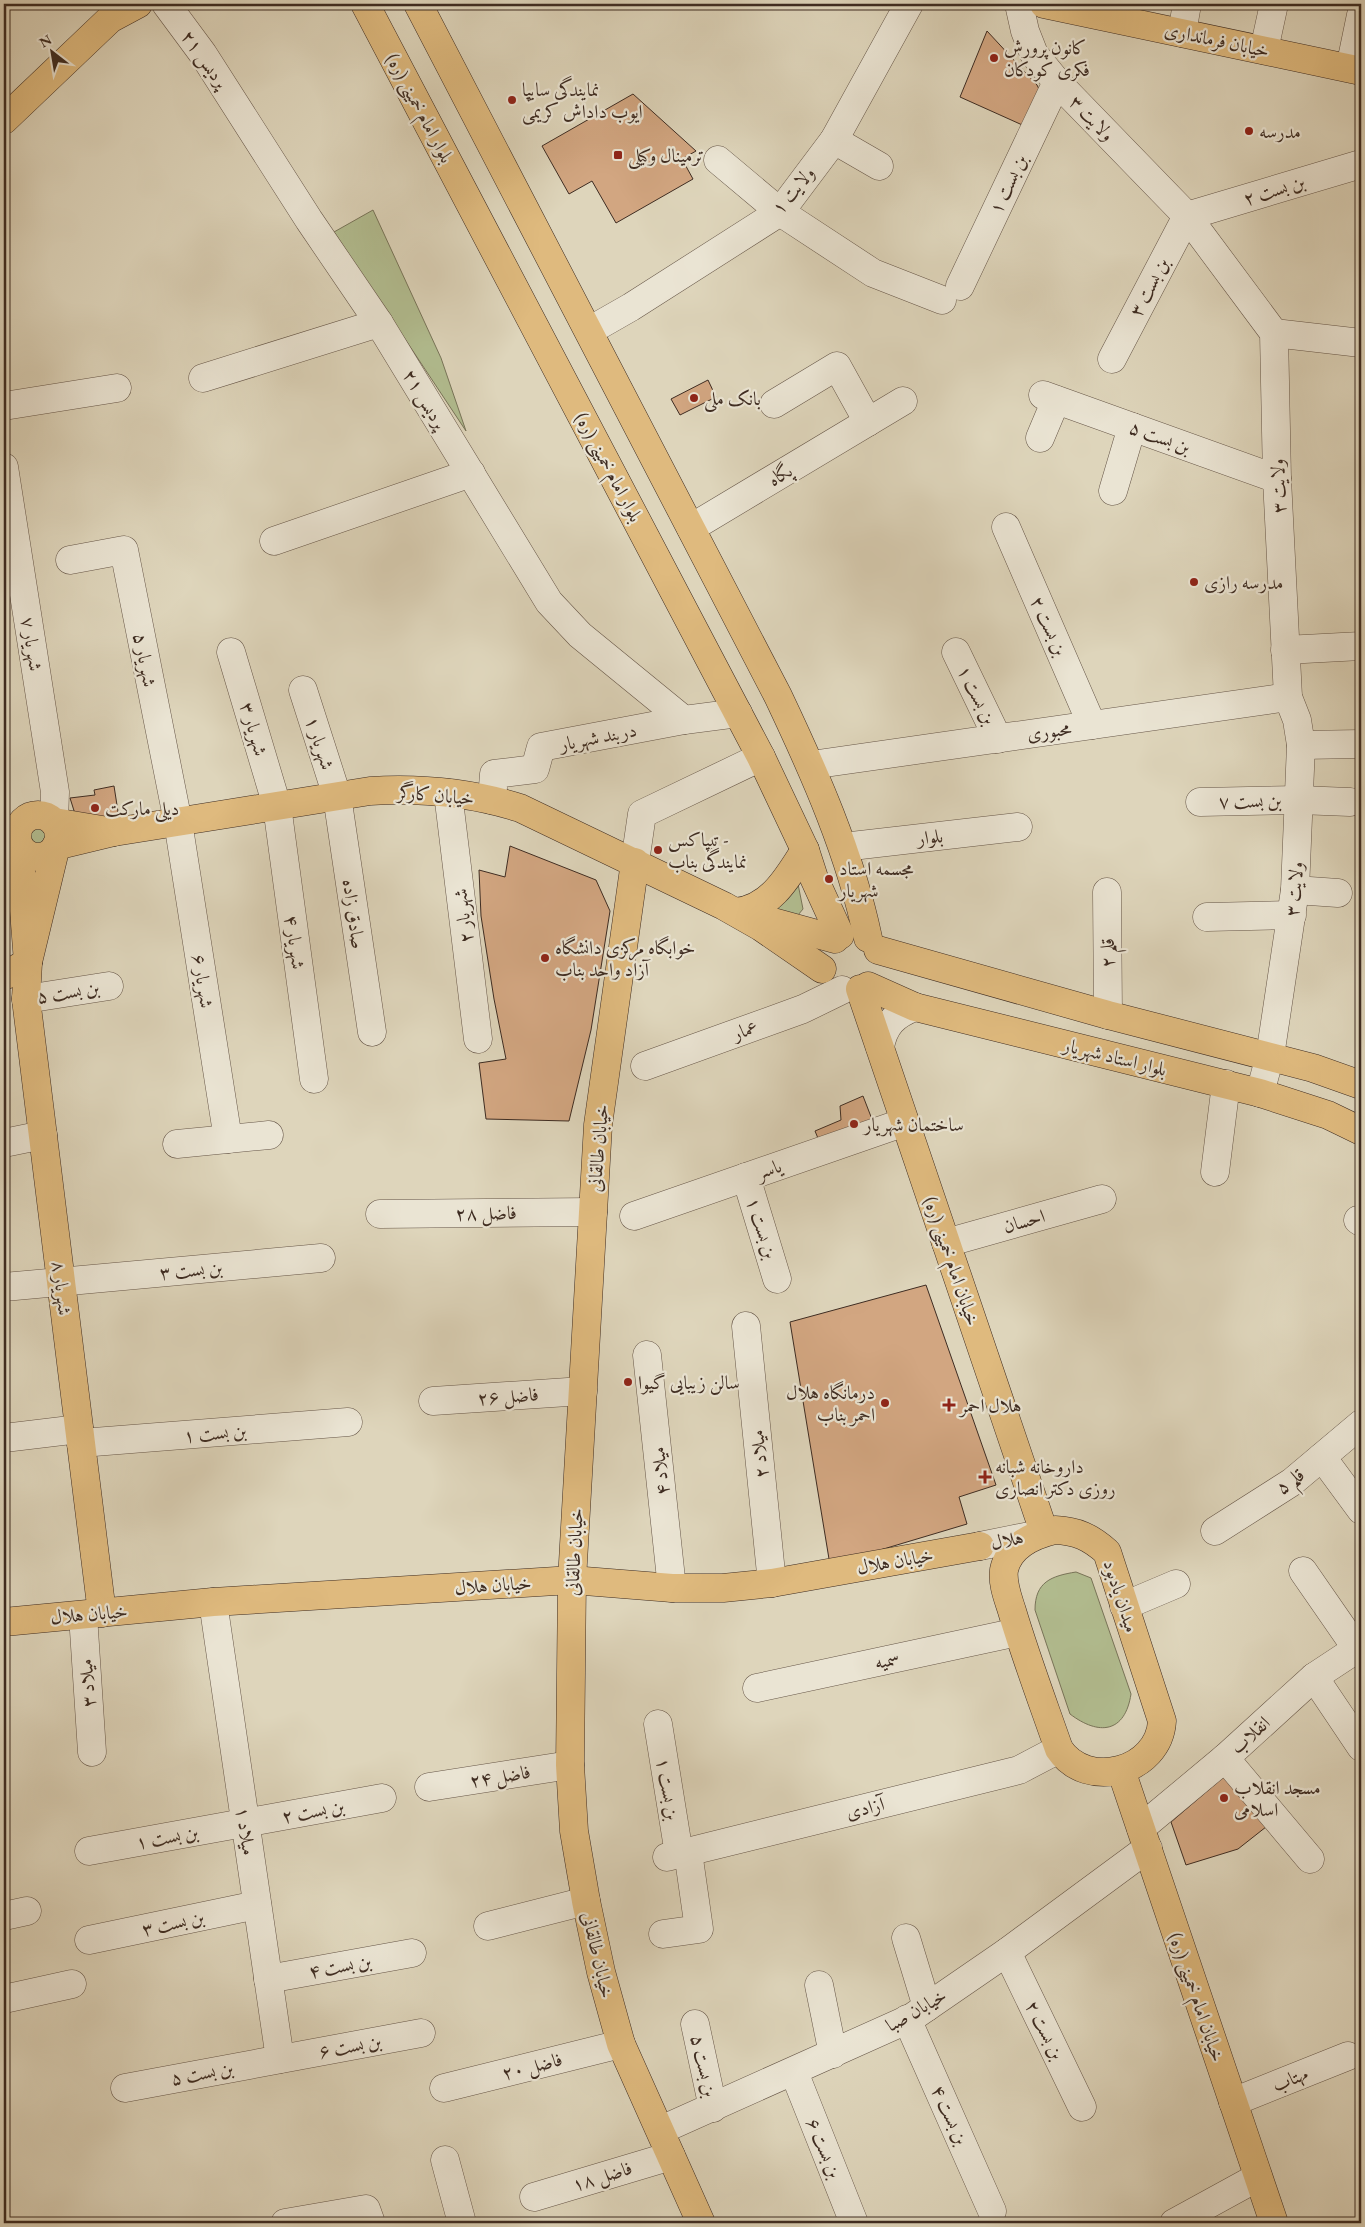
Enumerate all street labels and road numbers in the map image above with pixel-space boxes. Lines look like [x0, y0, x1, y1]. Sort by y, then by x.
street label: خیابان فرمانداری [1162, 17, 1272, 63]
street label: پردیس ۲۱ [175, 25, 235, 95]
street label: بلوار امام خمینی (ره) [377, 49, 459, 169]
street label: ولایت ۳ [1064, 90, 1120, 146]
street label: بن بست ۱ [983, 150, 1033, 218]
street label: ولایت ۱ [766, 161, 820, 219]
street label: بن بست ۲ [1240, 169, 1308, 211]
street label: بن بست ۳ [1123, 253, 1175, 321]
street label: پردیس ۲۱ [396, 364, 454, 436]
street label: بلوار امام خمینی (ره) [566, 408, 648, 528]
street label: بن بست ۵ [1126, 414, 1194, 460]
street label: پگاه [763, 457, 799, 493]
street label: ولایت ۳ [1265, 458, 1291, 514]
street label: بن بست ۲ [1025, 592, 1073, 660]
street label: شهریار ۷ [15, 615, 49, 673]
street label: شهریار ۵ [128, 631, 162, 689]
street label: بن بست ۱ [952, 661, 1002, 729]
street label: شهریار ۳ [234, 699, 274, 759]
street label: شهریار ۱ [300, 713, 340, 773]
street label: محبوری [1025, 715, 1073, 746]
street label: دربند شهریار [555, 717, 639, 757]
street label: خیابان کارگر [395, 779, 475, 811]
street label: بن بست ۷ [1218, 788, 1282, 814]
street label: بلوار [914, 823, 944, 851]
street label: ولایت ۳ [1279, 861, 1309, 917]
street label: صادق زاده [337, 877, 371, 951]
street label: شهریار ۲ [447, 887, 479, 945]
street label: شهریار ۴ [279, 913, 311, 971]
street label: قلم ۲ [1095, 938, 1127, 968]
street label: شهریار ۶ [186, 952, 220, 1010]
street label: بن بست ۵ [35, 975, 102, 1009]
street label: عمار [727, 1014, 761, 1047]
street label: بلوار استاد شهریار [1059, 1032, 1169, 1082]
street label: خیابان طالقانی [582, 1103, 614, 1193]
street label: یاسر [751, 1153, 786, 1186]
street label: خیابان امام خمینی (ره) [914, 1193, 986, 1330]
street label: بن بست ۱ [741, 1194, 783, 1262]
street label: فاضل ۲۸ [455, 1200, 517, 1227]
street label: احسان [1000, 1203, 1048, 1239]
street label: بن بست ۳ [158, 1255, 224, 1285]
street label: شهریار ۸ [46, 1259, 78, 1317]
street label: فاضل ۲۶ [476, 1381, 540, 1412]
street label: بن بست ۱ [182, 1418, 248, 1448]
street label: میلاد ۲ [744, 1429, 774, 1479]
street label: میلاد ۴ [645, 1446, 675, 1496]
street label: قلم ۵ [1271, 1462, 1313, 1506]
street label: خیابان طالقانی [559, 1507, 589, 1597]
street label: هلال [988, 1525, 1026, 1555]
street label: خیابان هلال [855, 1542, 935, 1580]
street label: میدان یادبود [1098, 1556, 1144, 1636]
street label: خیابان هلال [454, 1570, 532, 1600]
street label: خیابان هلال [49, 1598, 129, 1630]
street label: سمیه [872, 1645, 902, 1675]
street label: میلاد ۳ [73, 1658, 101, 1708]
street label: انقلاب [1225, 1710, 1275, 1760]
street label: بن بست ۱ [651, 1756, 685, 1823]
street label: فاضل ۲۴ [468, 1759, 532, 1794]
street label: آزادی [843, 1791, 889, 1825]
street label: بن بست ۲ [280, 1793, 347, 1829]
street label: میلاد ۱ [230, 1805, 262, 1857]
street label: بن بست ۱ [134, 1819, 201, 1855]
street label: بن بست ۳ [139, 1904, 207, 1942]
street label: خیابان طالقانی [576, 1909, 620, 2001]
street label: خیابان امام خمینی (ره) [1159, 1929, 1231, 2066]
street label: بن بست ۴ [307, 1948, 374, 1984]
street label: خیابان صبا [881, 1983, 951, 2037]
street label: بن بست ۲ [1020, 1996, 1070, 2064]
street label: بن بست ۶ [317, 2028, 384, 2064]
street label: بن بست ۵ [685, 2032, 723, 2100]
street label: فاضل ۲۰ [499, 2046, 565, 2087]
street label: بن بست ۵ [169, 2055, 236, 2091]
street label: مهتاب [1268, 2061, 1312, 2097]
street label: بن بست ۴ [926, 2081, 974, 2149]
street label: بن بست ۶ [801, 2114, 848, 2182]
street label: فاضل ۱۸ [569, 2155, 635, 2198]

